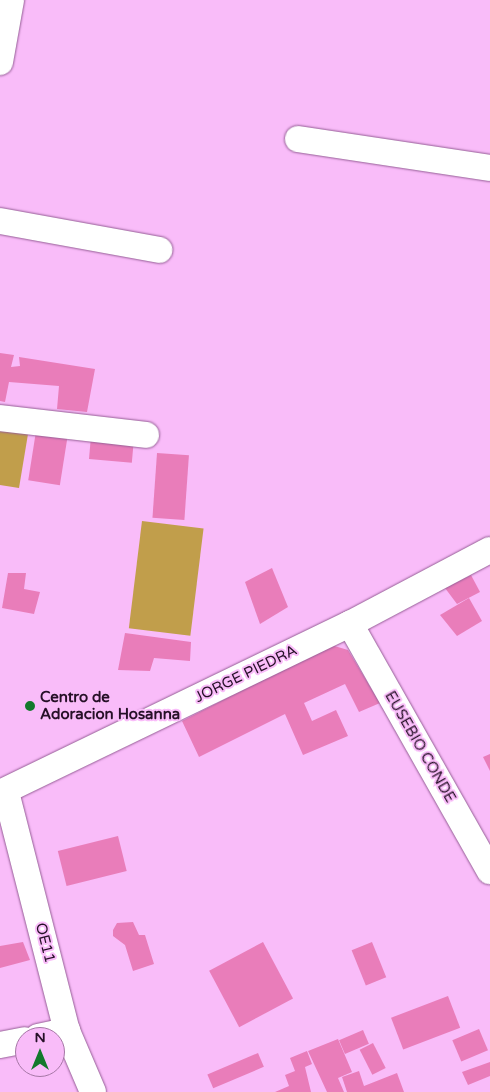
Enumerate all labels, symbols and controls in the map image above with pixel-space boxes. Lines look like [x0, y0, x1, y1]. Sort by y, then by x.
street label: JORGE PIEDRA [192, 641, 300, 707]
place label: Centro de Adoracion Hosanna [40, 688, 180, 723]
street label: EUSEBIO CONDE [381, 688, 459, 806]
marker: Centro de Adoracion Hosanna [24, 700, 36, 712]
street label: OE11 [31, 921, 59, 965]
north arrow [15, 1027, 65, 1077]
text: N [34, 1029, 46, 1046]

